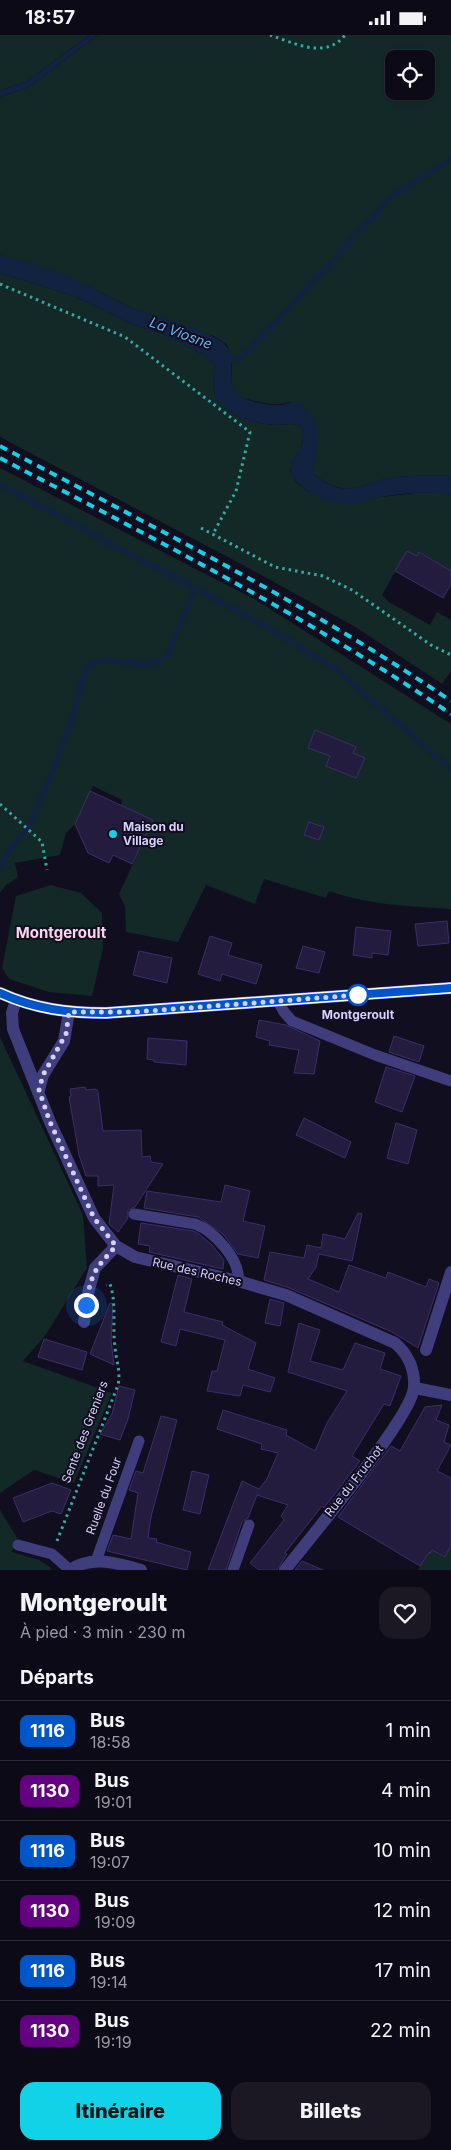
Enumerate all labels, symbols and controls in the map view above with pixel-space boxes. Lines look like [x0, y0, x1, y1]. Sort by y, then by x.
text: 18:57 [25, 6, 75, 29]
map controls [385, 50, 435, 100]
button: locate [385, 50, 435, 100]
water label: La Viosne [147, 313, 215, 352]
place label: Maison du Village [123, 819, 184, 848]
marker: Maison du Village [107, 828, 119, 840]
district label: Montgeroult [16, 923, 107, 942]
marker: Montgeroult [347, 984, 369, 1006]
place label: Montgeroult [322, 1007, 395, 1022]
street label: Rue des Roches [151, 1254, 243, 1289]
your location [74, 1293, 99, 1318]
street label: Sente des Greniers [58, 1379, 111, 1485]
street label: Rue du Fruchot [321, 1442, 386, 1519]
street label: Ruelle du Four [83, 1455, 125, 1537]
button: heart [379, 1587, 431, 1639]
text: Montgeroult [20, 1588, 167, 1617]
text: À pied · 3 min · 230 m [20, 1622, 186, 1642]
text: Départs [20, 1666, 94, 1689]
text: Bus [90, 1709, 125, 1732]
text: 1 min [385, 1719, 431, 1742]
text: 1116 [30, 1720, 65, 1741]
text: 18:58 [90, 1732, 131, 1752]
text: Bus [94, 1769, 129, 1792]
text: 4 min [381, 1779, 431, 1802]
text: 1130 [30, 1780, 69, 1801]
text: 19:01 [94, 1792, 132, 1812]
text: Bus [90, 1829, 125, 1852]
text: 10 min [373, 1839, 431, 1862]
text: 1116 [30, 1840, 65, 1861]
text: 19:07 [90, 1852, 130, 1872]
text: Bus [94, 1889, 129, 1912]
text: 12 min [374, 1899, 431, 1922]
text: 1130 [30, 1900, 69, 1921]
text: 19:09 [94, 1912, 135, 1932]
text: Bus [90, 1949, 125, 1972]
text: 17 min [375, 1959, 431, 1982]
text: 1116 [30, 1960, 65, 1981]
text: 19:14 [90, 1972, 128, 1992]
text: Bus [94, 2009, 129, 2032]
text: 22 min [370, 2019, 431, 2042]
text: 1130 [30, 2020, 69, 2041]
text: 19:19 [94, 2032, 132, 2052]
button: Itinéraire [20, 2082, 221, 2140]
button: Billets [231, 2082, 431, 2140]

